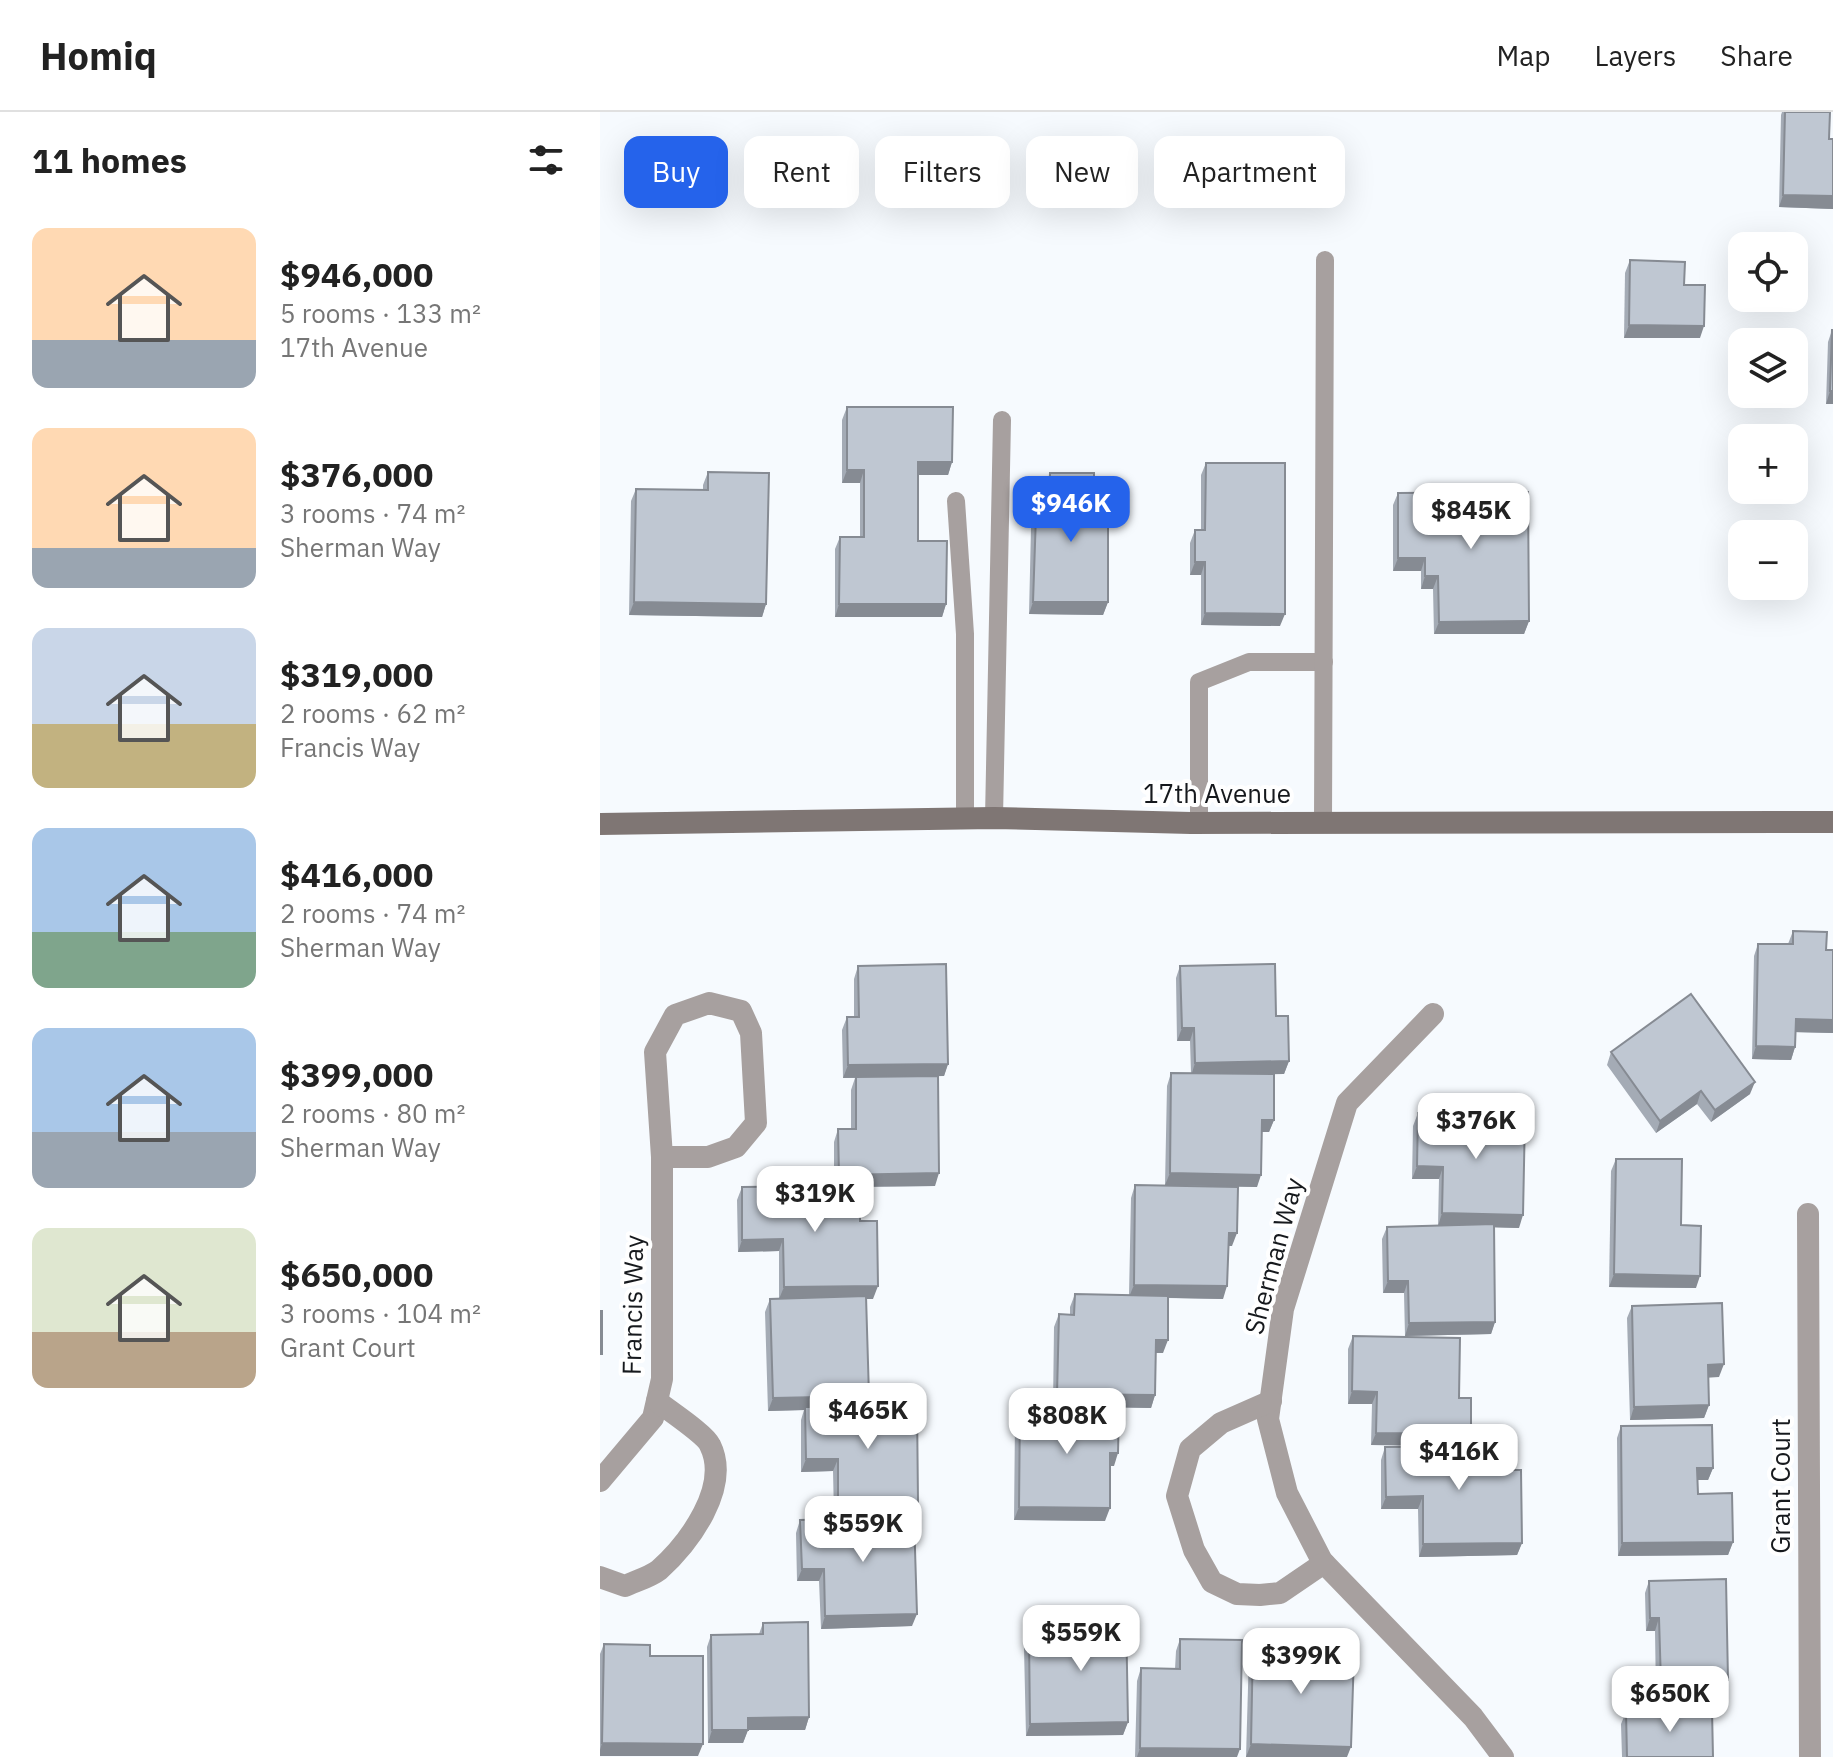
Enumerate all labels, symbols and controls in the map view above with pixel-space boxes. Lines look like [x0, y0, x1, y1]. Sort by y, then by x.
text: Homiq [40, 31, 157, 80]
text: Map [1496, 37, 1550, 74]
text: Layers [1594, 37, 1676, 74]
text: Share [1720, 37, 1793, 74]
chip: Buy [624, 136, 728, 208]
chip: Rent [744, 136, 859, 208]
chip: Filters [875, 136, 1010, 208]
chip: New [1026, 136, 1138, 208]
chip: Apartment [1154, 136, 1345, 208]
text: 11 homes [32, 138, 187, 182]
icon: filters [524, 138, 568, 182]
map controls [1728, 232, 1808, 600]
button: locate [1728, 232, 1808, 312]
text: $946,000 [280, 252, 433, 296]
icon: home [96, 260, 192, 356]
text: 5 rooms · 133 m² [280, 296, 481, 330]
button: layers [1728, 328, 1808, 408]
text: 17th Avenue [280, 330, 428, 364]
button: + [1728, 424, 1808, 504]
text: $376,000 [280, 452, 433, 496]
icon: home [96, 460, 192, 556]
pin: $946K [1015, 476, 1127, 544]
pin: $845K [1415, 483, 1527, 551]
text: $946K [1031, 485, 1111, 519]
text: $845K [1431, 492, 1511, 526]
text: 3 rooms · 74 m² [280, 496, 465, 530]
button: − [1728, 520, 1808, 600]
text: Sherman Way [280, 530, 441, 564]
text: $319,000 [280, 652, 433, 696]
icon: home [96, 660, 192, 756]
text: 2 rooms · 62 m² [280, 696, 465, 730]
text: Francis Way [280, 730, 420, 764]
street label: 17th Avenue [1143, 776, 1291, 810]
text: $416,000 [280, 852, 433, 896]
icon: home [96, 860, 192, 956]
text: 2 rooms · 74 m² [280, 896, 465, 930]
text: Sherman Way [280, 930, 441, 964]
text: $399,000 [280, 1052, 433, 1096]
icon: home [96, 1060, 192, 1156]
pin: $376K [1420, 1093, 1532, 1161]
text: 2 rooms · 80 m² [280, 1096, 465, 1130]
text: $376K [1436, 1102, 1516, 1136]
text: Sherman Way [280, 1130, 441, 1164]
pin: $319K [759, 1166, 871, 1234]
street label: Sherman Way [1236, 1174, 1310, 1338]
text: $319K [775, 1175, 855, 1209]
street label: Francis Way [614, 1235, 650, 1375]
text: $650,000 [280, 1252, 433, 1296]
icon: home [96, 1260, 192, 1356]
text: 3 rooms · 104 m² [280, 1296, 481, 1330]
text: Grant Court [280, 1330, 416, 1364]
pin: $465K [812, 1383, 924, 1451]
pin: $808K [1011, 1388, 1123, 1456]
text: $465K [828, 1392, 908, 1426]
text: $808K [1027, 1397, 1107, 1431]
street label: Grant Court [1763, 1418, 1797, 1554]
pin: $416K [1403, 1424, 1515, 1492]
text: $416K [1419, 1433, 1499, 1467]
pin: $559K [807, 1496, 919, 1564]
text: $559K [823, 1505, 903, 1539]
pin: $559K [1025, 1605, 1137, 1673]
text: $559K [1041, 1614, 1121, 1648]
pin: $399K [1245, 1628, 1357, 1696]
text: $399K [1261, 1637, 1341, 1671]
pin: $650K [1614, 1666, 1726, 1734]
text: $650K [1630, 1675, 1710, 1709]

